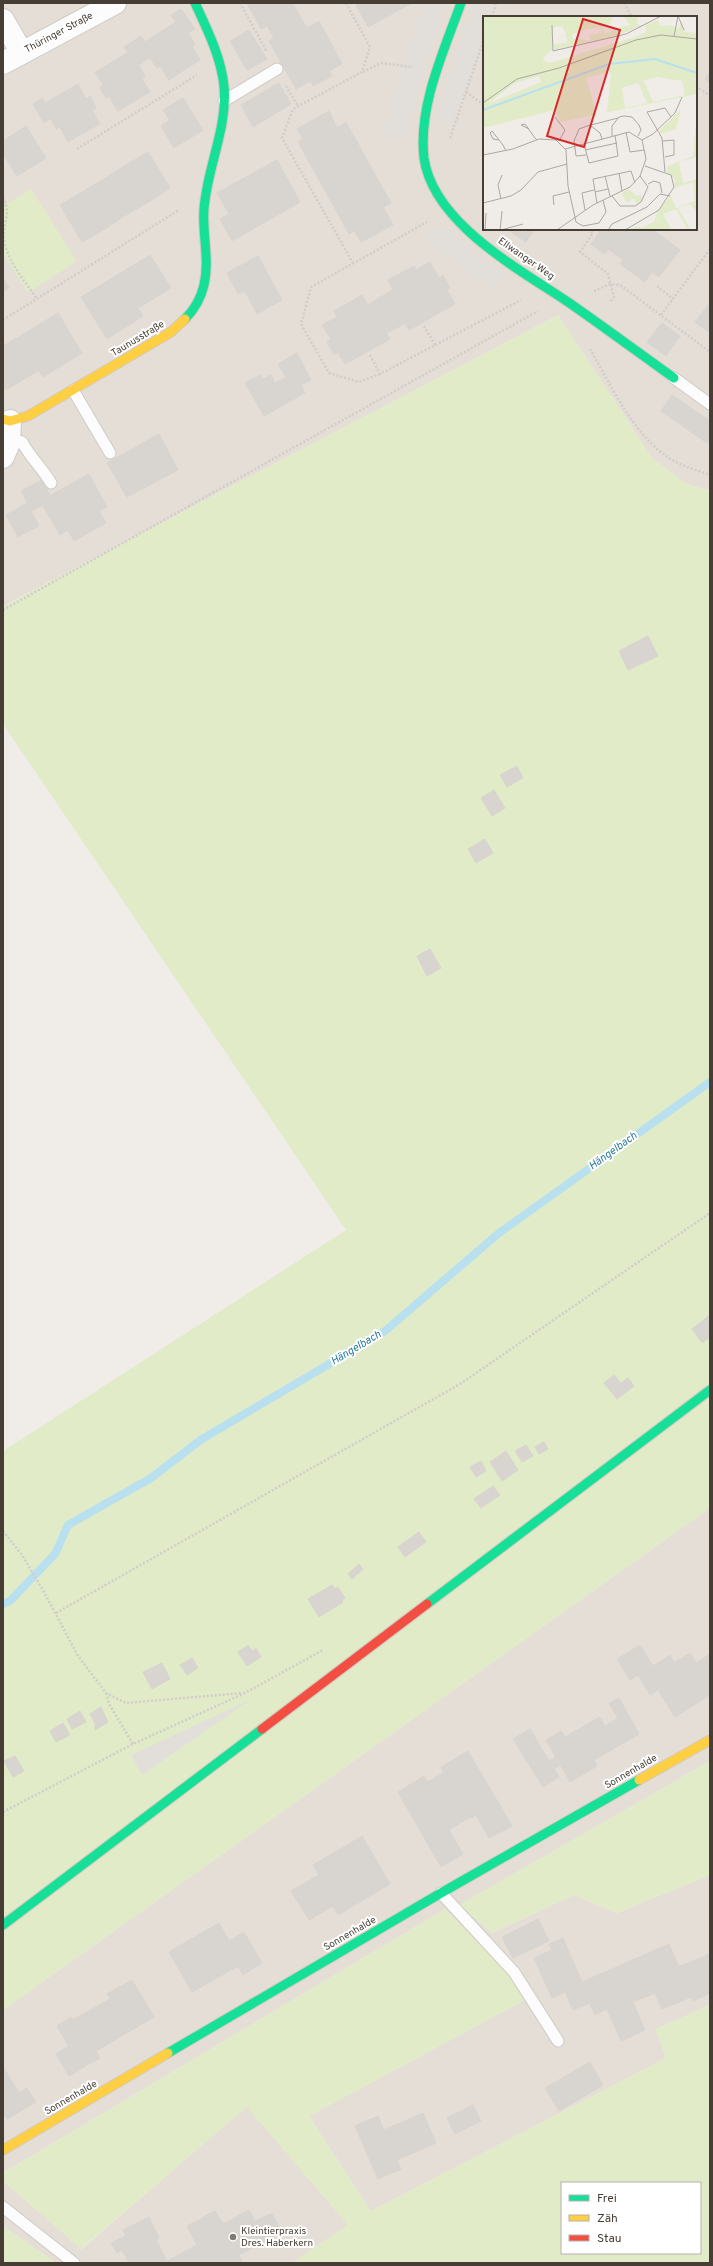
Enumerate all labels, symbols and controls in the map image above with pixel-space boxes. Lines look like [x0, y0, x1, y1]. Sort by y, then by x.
street label: Thüringer Straße [23, 9, 95, 57]
inset map [483, 16, 697, 230]
street label: Ellwanger Weg [495, 235, 557, 283]
street label: Taunusstraße [109, 318, 167, 360]
water label: Hängelbach [586, 1129, 640, 1173]
water label: Hängelbach [328, 1327, 384, 1368]
street label: Sonnenhalde [602, 1752, 660, 1792]
street label: Sonnenhalde [321, 1914, 379, 1954]
street label: Sonnenhalde [42, 2078, 100, 2118]
legend [561, 2182, 701, 2254]
text: Frei [597, 2191, 617, 2207]
text: Zäh [597, 2211, 618, 2227]
place label: Kleintierpraxis Dres. Haberkern [241, 2225, 313, 2250]
text: Stau [597, 2231, 622, 2247]
marker: Kleintierpraxis Dres. Haberkern [228, 2232, 238, 2242]

